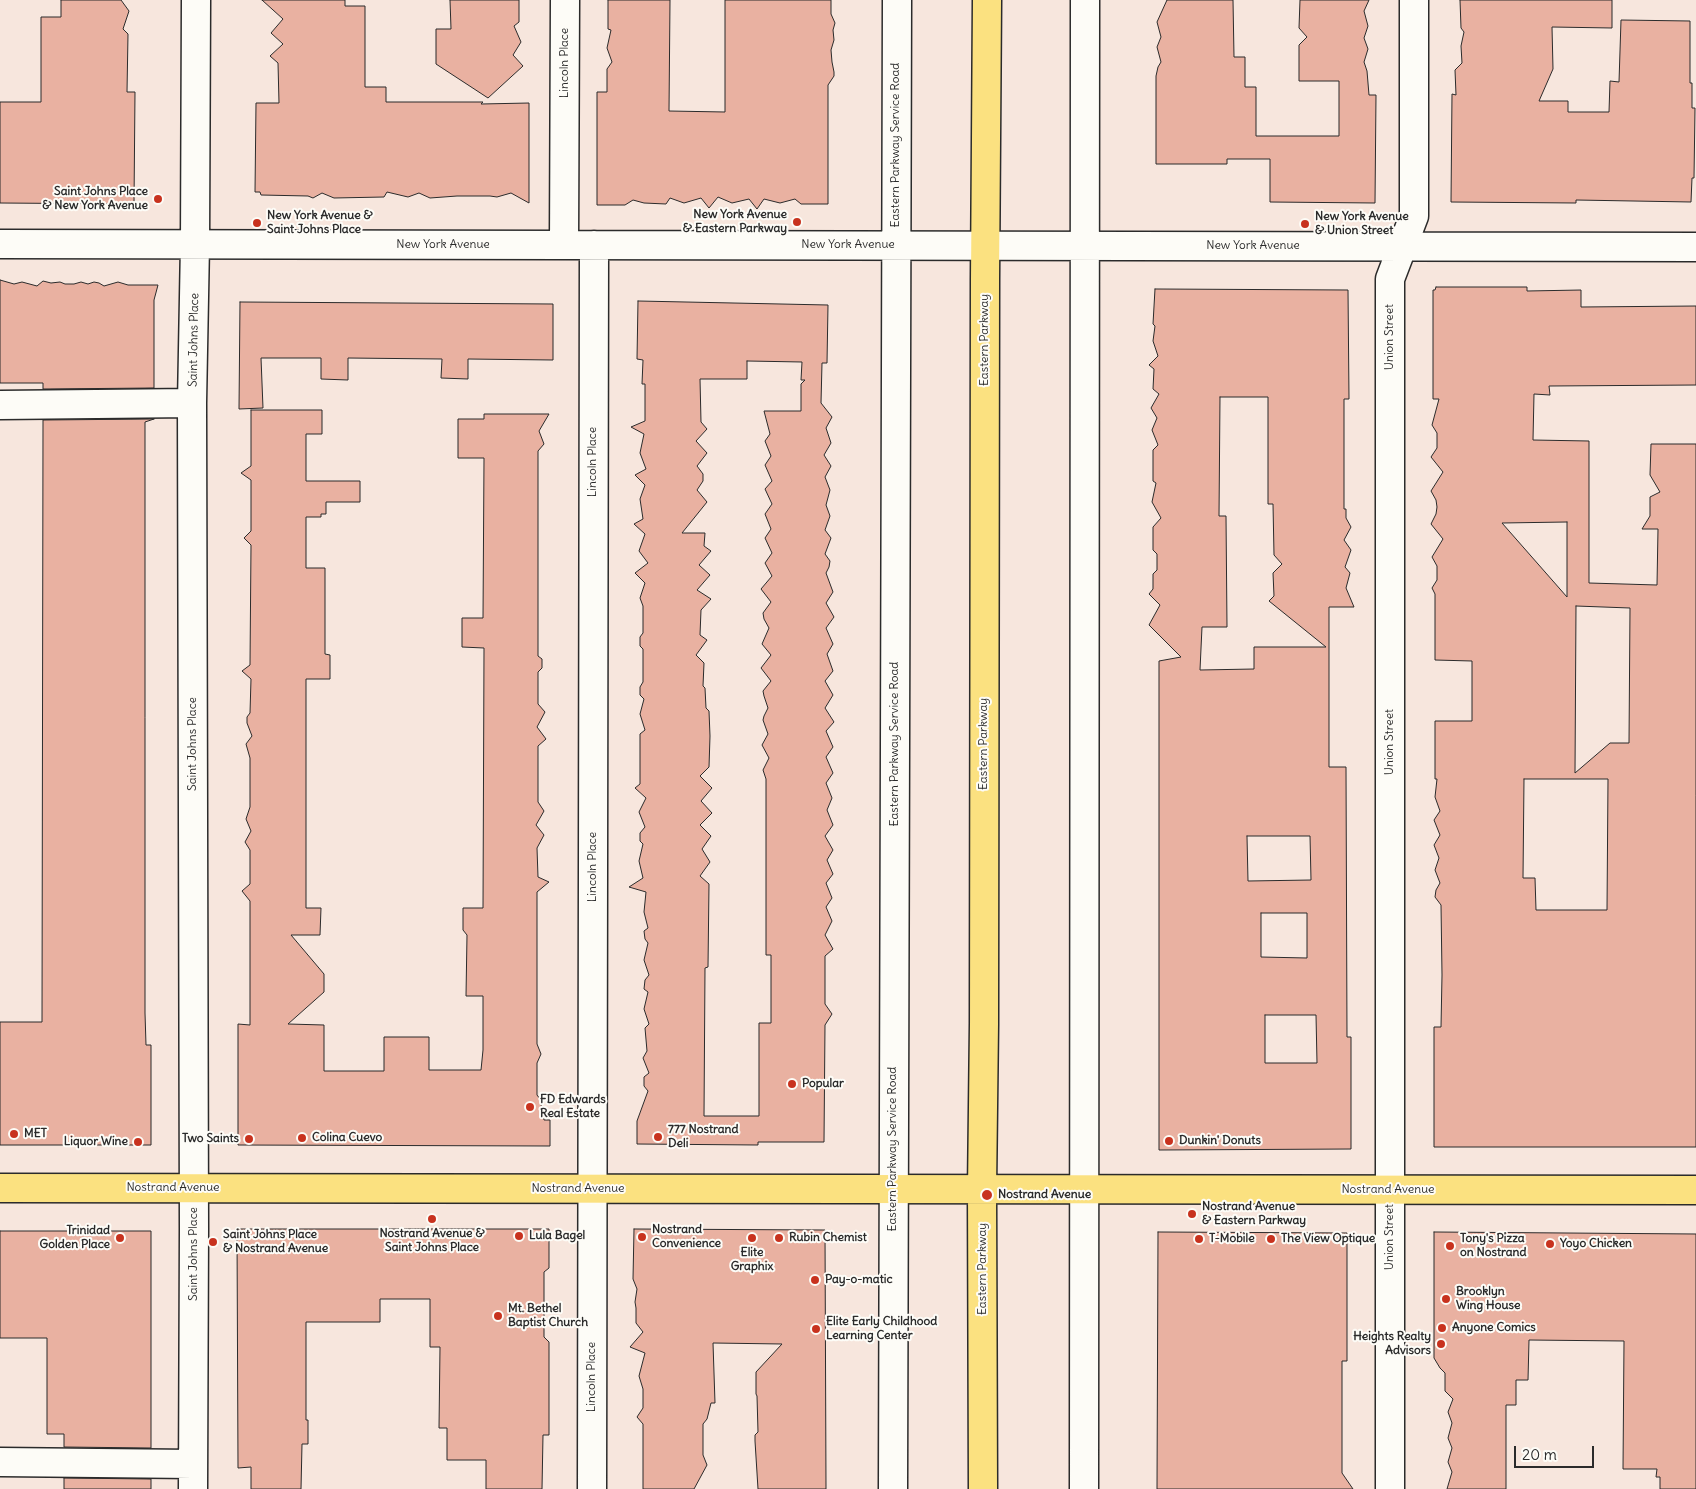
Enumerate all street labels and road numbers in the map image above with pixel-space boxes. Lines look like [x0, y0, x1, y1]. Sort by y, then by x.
street label: Lincoln Place [558, 28, 572, 98]
street label: Eastern Parkway Service Road [889, 63, 903, 227]
street label: New York Avenue [396, 238, 490, 252]
street label: New York Avenue [801, 238, 895, 252]
street label: New York Avenue [1206, 239, 1300, 253]
street label: Saint Johns Place [186, 293, 202, 387]
street label: Eastern Parkway [978, 294, 992, 386]
street label: Union Street [1383, 304, 1397, 370]
street label: Lincoln Place [586, 427, 600, 497]
street label: Eastern Parkway Service Road [888, 662, 902, 826]
street label: Saint Johns Place [186, 697, 200, 791]
street label: Eastern Parkway [977, 698, 991, 790]
street label: Union Street [1383, 709, 1397, 775]
street label: Lincoln Place [586, 832, 600, 902]
street label: Eastern Parkway Service Road [886, 1067, 900, 1231]
street label: Nostrand Avenue [126, 1181, 220, 1195]
street label: Nostrand Avenue [531, 1182, 625, 1196]
street label: Nostrand Avenue [1341, 1183, 1435, 1197]
street label: Union Street [1383, 1204, 1397, 1270]
street label: Saint Johns Place [187, 1207, 201, 1301]
street label: Eastern Parkway [976, 1223, 990, 1315]
street label: Lincoln Place [585, 1342, 599, 1412]

